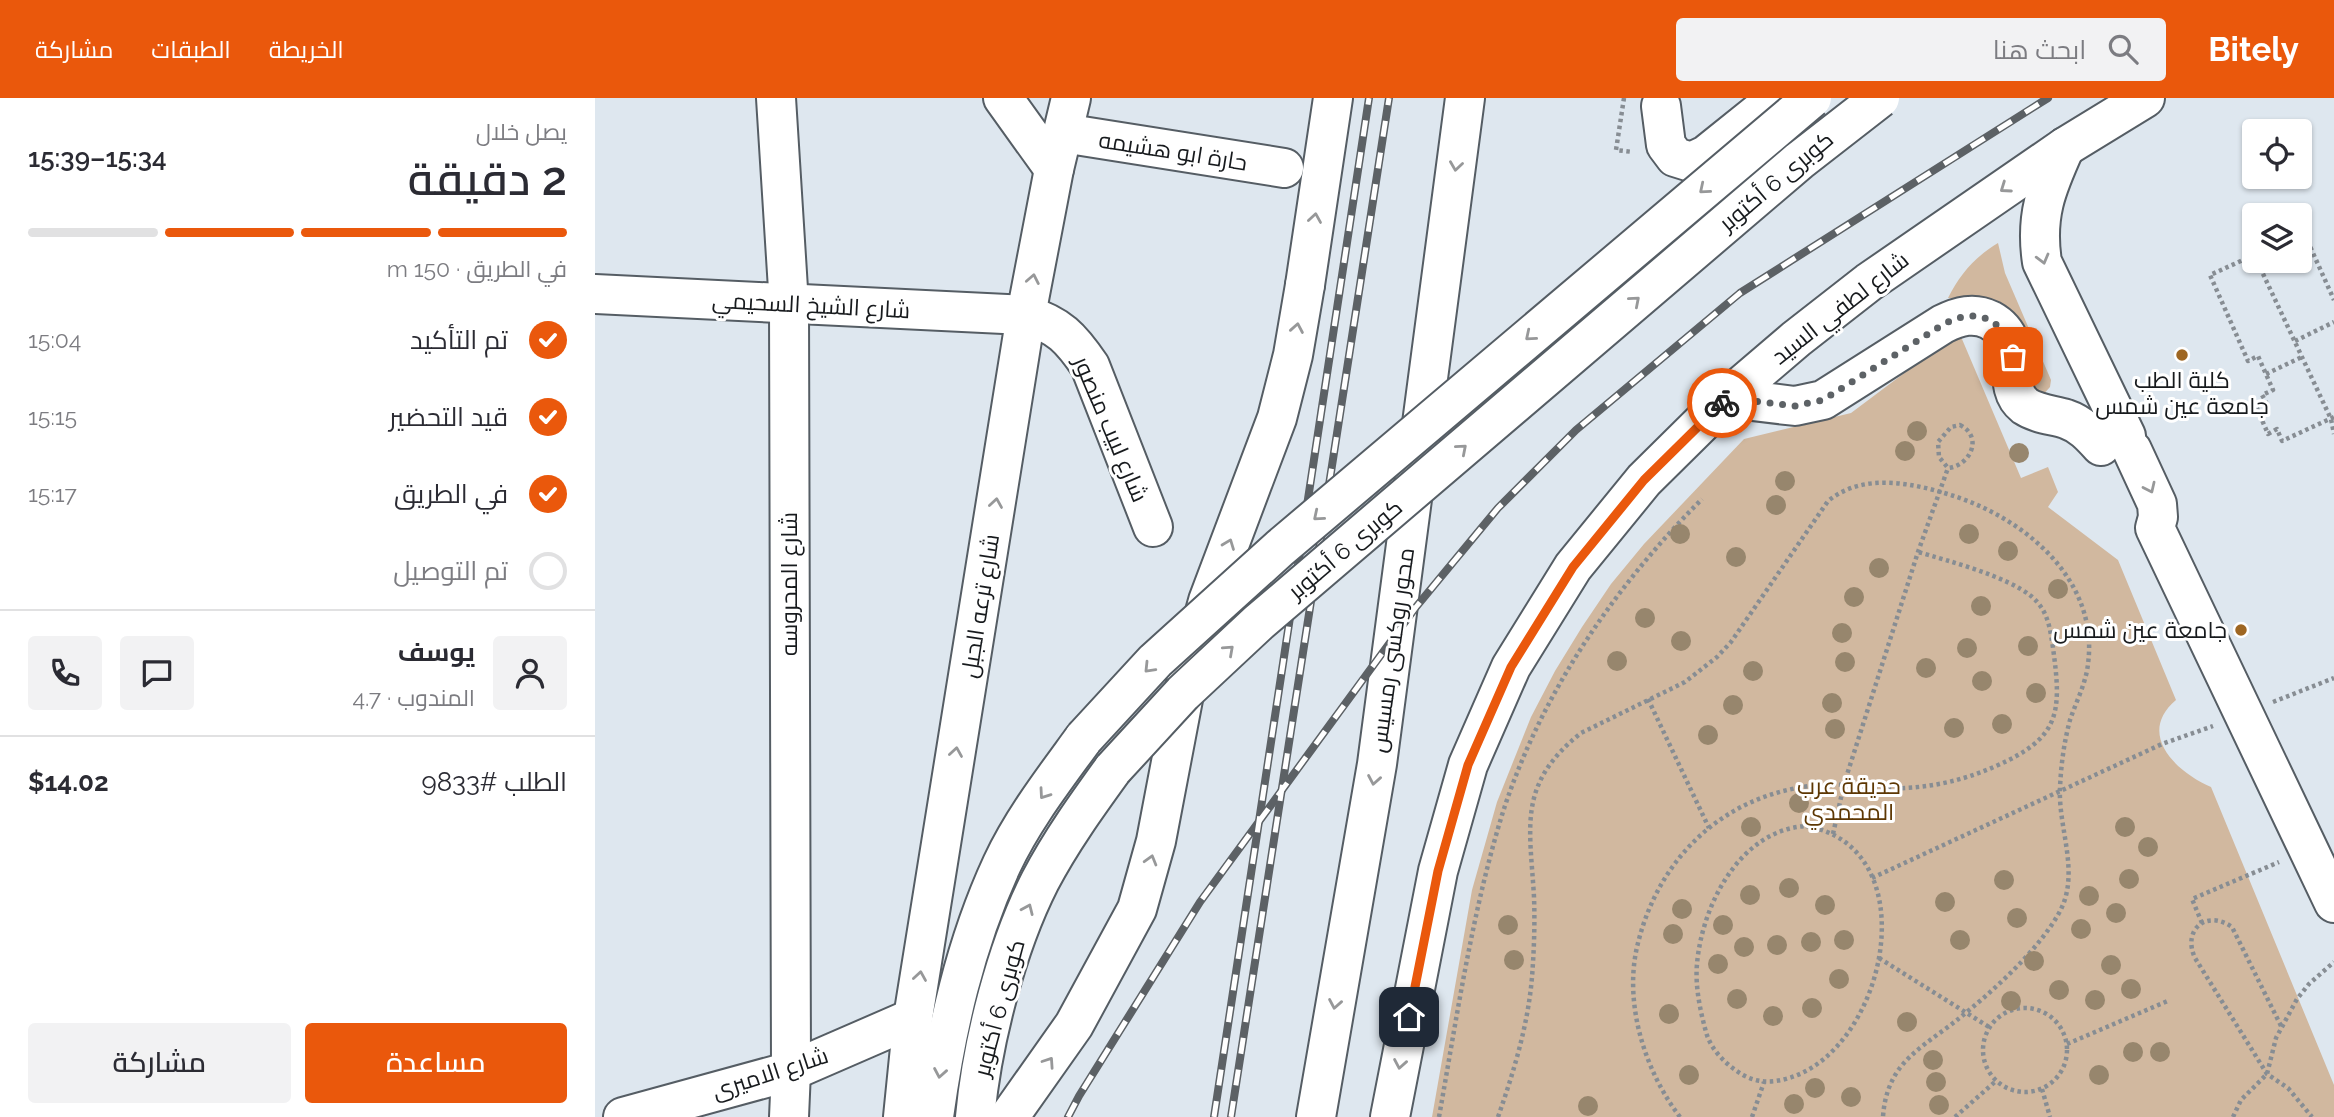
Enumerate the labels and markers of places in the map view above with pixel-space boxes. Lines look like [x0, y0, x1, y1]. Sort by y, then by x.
pin [1983, 327, 2043, 387]
marker: كلية الطب جامعة عين شمس [2174, 347, 2190, 363]
place label: كلية الطب جامعة عين شمس [2095, 366, 2269, 420]
place label: جامعة عين شمس [2053, 616, 2227, 644]
marker: جامعة عين شمس [2233, 622, 2249, 638]
pin [1379, 987, 1439, 1047]

